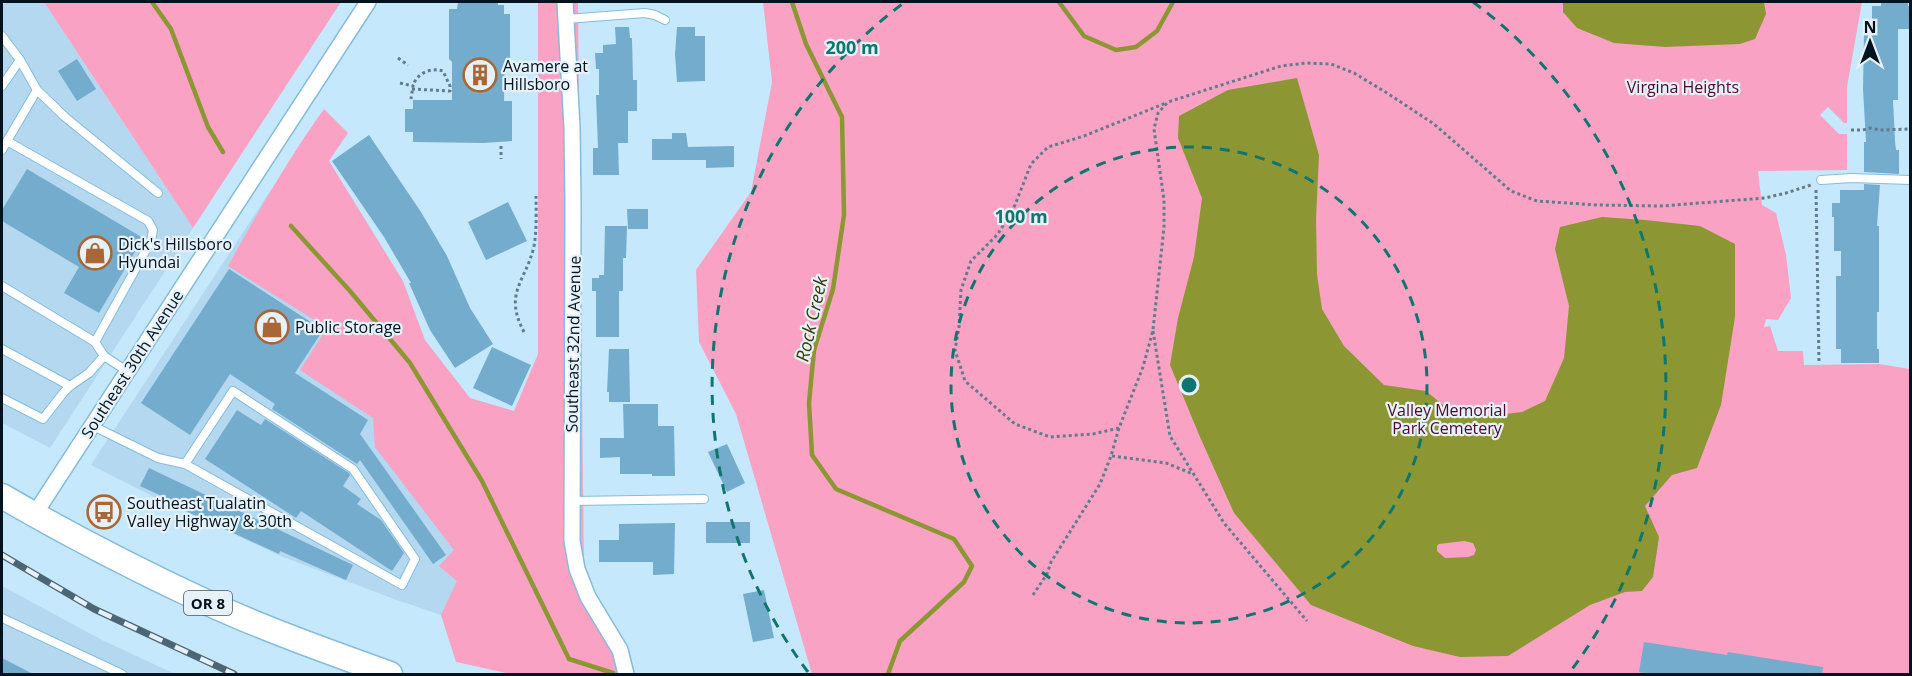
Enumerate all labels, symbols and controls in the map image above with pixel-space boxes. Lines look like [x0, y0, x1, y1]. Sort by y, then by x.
north arrow [1840, 12, 1900, 72]
text: N [1863, 16, 1877, 38]
text: 200 m [825, 35, 879, 59]
place label: Avamere at Hillsboro [503, 55, 588, 95]
building icon: Avamere at Hillsboro [462, 57, 498, 93]
park label: Virgina Heights [1627, 76, 1739, 98]
text: 100 m [994, 204, 1048, 228]
place label: Dick's Hillsboro Hyundai [118, 233, 232, 273]
shop icon: Dick's Hillsboro Hyundai [77, 235, 113, 271]
street label: Southeast 32nd Avenue [560, 255, 586, 433]
water label: Rock Creek [790, 273, 833, 364]
street label: Southeast 30th Avenue [76, 286, 188, 442]
shop icon: Public Storage [254, 309, 290, 345]
place label: Public Storage [295, 316, 401, 338]
centre of rings [1179, 375, 1199, 395]
park label: Valley Memorial Park Cemetery [1388, 399, 1506, 439]
place label: Southeast Tualatin Valley Highway & 30th [127, 492, 292, 532]
bus stop icon: Southeast Tualatin Valley Highway & 30th [86, 494, 122, 530]
road number: OR 8 [184, 591, 232, 615]

